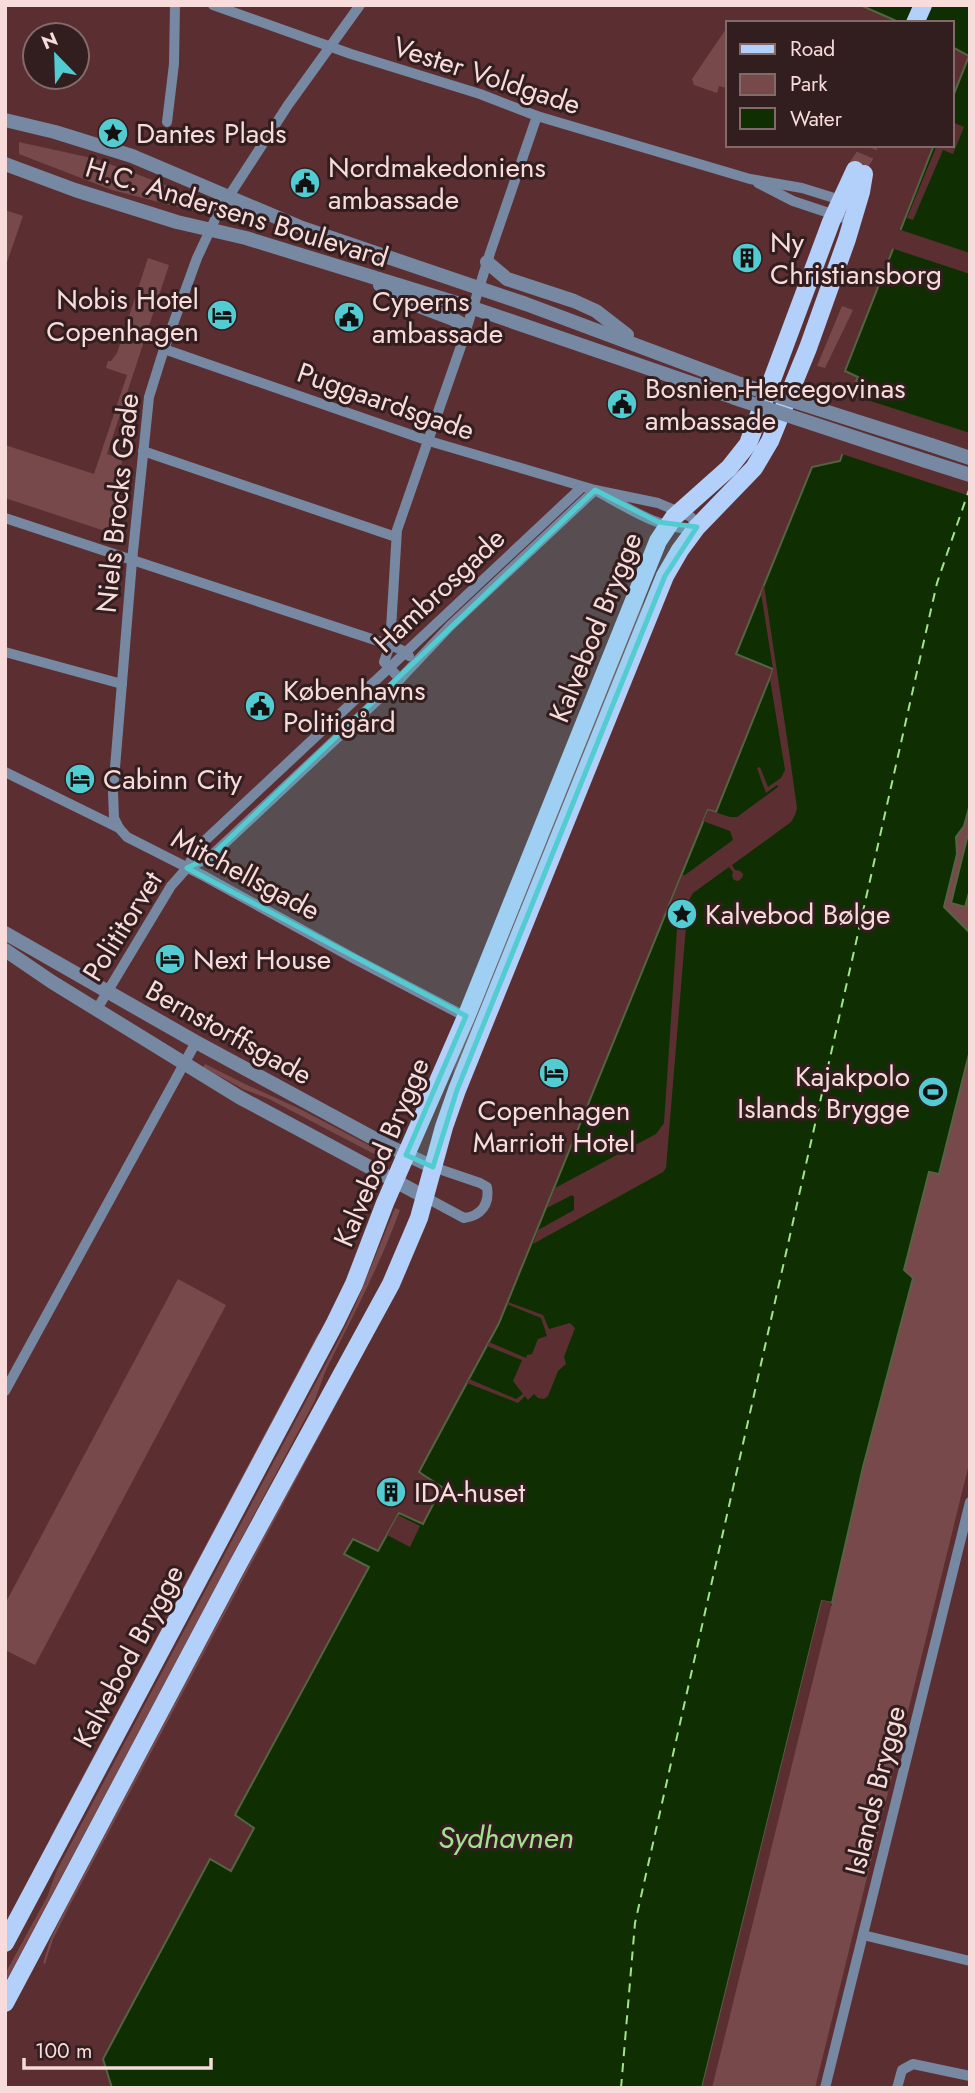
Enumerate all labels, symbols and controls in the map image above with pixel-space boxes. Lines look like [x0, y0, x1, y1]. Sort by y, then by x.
north arrow [21, 21, 91, 91]
legend [726, 21, 954, 147]
text: N [37, 25, 62, 56]
street label: Vester Voldgade [388, 26, 586, 125]
text: Road [790, 34, 835, 64]
text: Park [790, 69, 828, 99]
text: Water [790, 104, 843, 134]
place label: Dantes Plads [136, 113, 287, 154]
place icon: Dantes Plads [96, 116, 130, 150]
street label: H.C. Andersens Boulevard [80, 147, 393, 278]
place label: Nordmakedoniens ambassade [328, 147, 546, 220]
public building icon: Nordmakedoniens ambassade [288, 166, 322, 200]
place label: Ny Christiansborg [770, 222, 942, 295]
building icon: Ny Christiansborg [730, 241, 764, 275]
place label: Nobis Hotel Copenhagen [46, 279, 199, 352]
place label: Cyperns ambassade [372, 281, 503, 354]
hotel icon: Nobis Hotel Copenhagen [205, 298, 239, 332]
public building icon: Cyperns ambassade [332, 300, 366, 334]
street label: Puggaardsgade [292, 352, 480, 451]
place label: Bosnien-Hercegovinas ambassade [645, 368, 906, 441]
public building icon: Bosnien-Hercegovinas ambassade [605, 387, 639, 421]
street label: Niels Brocks Gade [86, 391, 149, 615]
street label: Hambrosgade [364, 518, 514, 662]
street label: Kalvebod Brygge [539, 526, 652, 728]
place label: Københavns Politigård [283, 670, 426, 743]
public building icon: Københavns Politigård [243, 689, 277, 723]
place label: Cabinn City [103, 759, 243, 800]
hotel icon: Cabinn City [63, 762, 97, 796]
street label: Mitchellsgade [164, 818, 327, 931]
street label: Polititorvet [72, 863, 173, 989]
place label: Kalvebod Bølge [705, 894, 890, 935]
place icon: Kalvebod Bølge [665, 897, 699, 931]
place label: Next House [193, 939, 331, 980]
hotel icon: Next House [153, 942, 187, 976]
street label: Bernstorffsgade [138, 970, 319, 1095]
street label: Kalvebod Brygge [323, 1051, 440, 1253]
hotel icon: Copenhagen Marriott Hotel [537, 1056, 571, 1090]
place label: Kajakpolo Islands Brygge [737, 1056, 910, 1129]
sports icon: Kajakpolo Islands Brygge [916, 1075, 950, 1109]
place label: Copenhagen Marriott Hotel [473, 1090, 635, 1163]
place label: IDA-huset [414, 1472, 526, 1513]
building icon: IDA-huset [374, 1475, 408, 1509]
street label: Kalvebod Brygge [63, 1557, 194, 1755]
street label: Islands Brygge [835, 1701, 916, 1879]
water label: Sydhavnen [438, 1816, 574, 1859]
scale bar [24, 2026, 212, 2070]
text: 100 m [35, 2036, 92, 2066]

